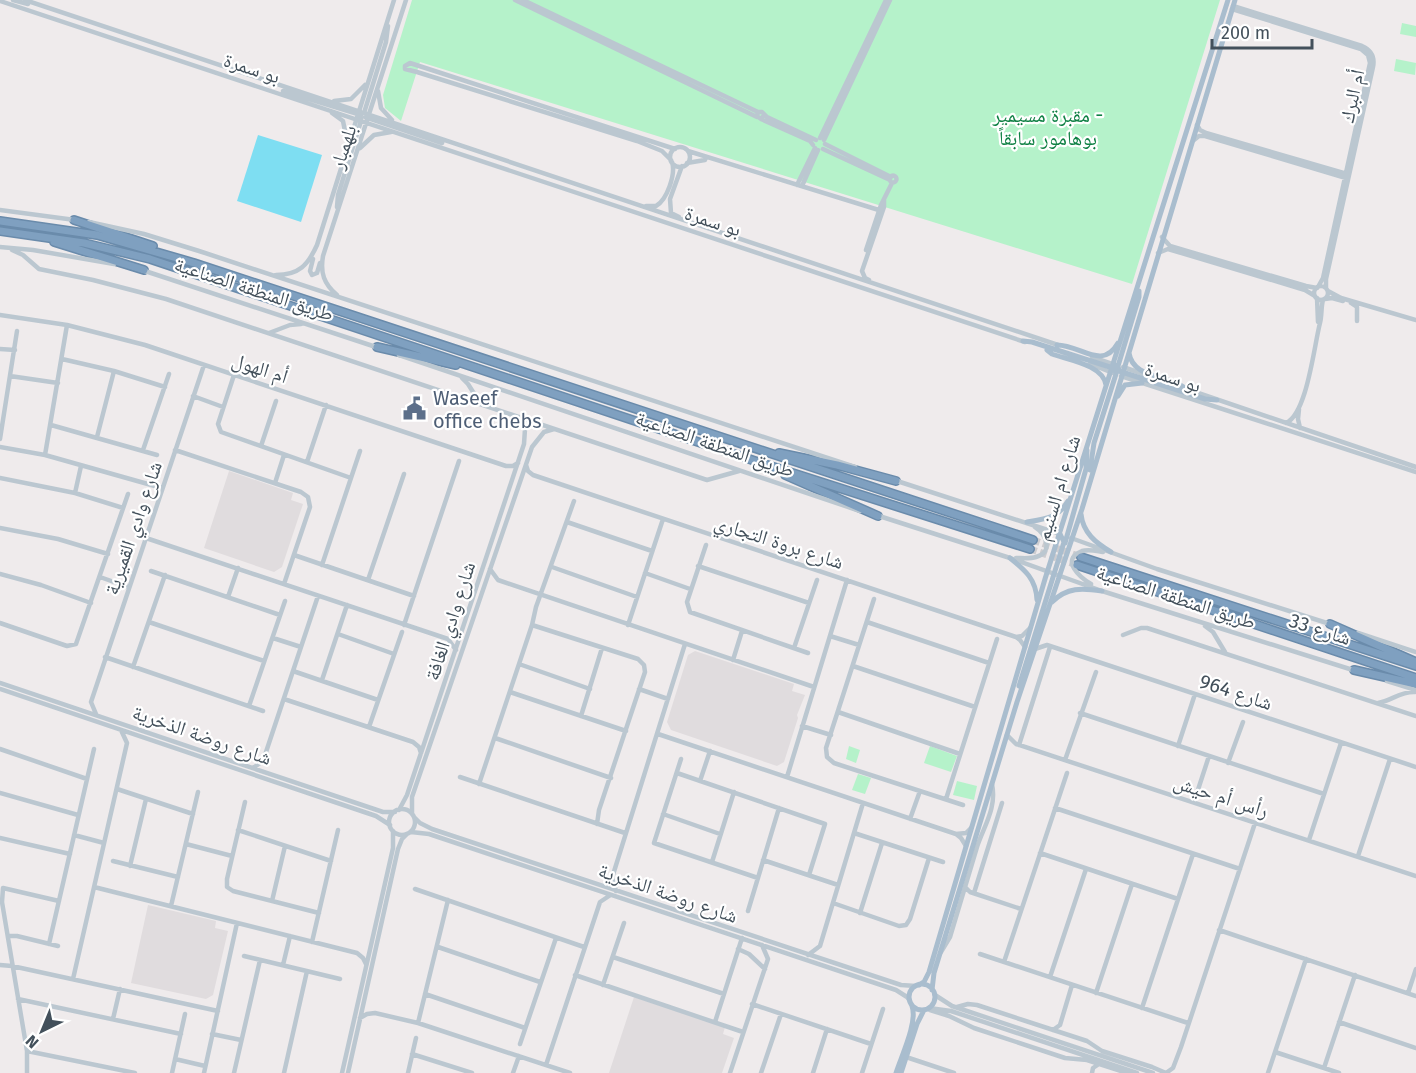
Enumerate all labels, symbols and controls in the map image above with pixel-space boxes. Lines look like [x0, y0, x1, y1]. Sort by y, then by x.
scale bar [1212, 12, 1312, 50]
text: 200 m [1221, 22, 1270, 44]
street label: بو سمرة [221, 48, 283, 88]
street label: أم البرك [1335, 67, 1371, 125]
park label: مقبرة مسيمير - بوهامور سابقاً [992, 103, 1103, 150]
street label: بلهمبار [324, 122, 361, 173]
street label: بو سمرة [682, 201, 744, 241]
street label: طريق المنطقة الصناعية [171, 252, 337, 326]
street label: أم الهول [228, 348, 291, 390]
street label: بو سمرة [1142, 357, 1204, 397]
place label: Waseef office chebs [433, 386, 542, 433]
public building icon: Waseef office chebs [402, 396, 428, 422]
street label: طريق المنطقة الصناعية [633, 406, 797, 482]
street label: شارع ام السنيم [1031, 432, 1087, 544]
street label: شارع وادي القميرية [99, 458, 171, 599]
street label: شارع بروة التجاري [710, 510, 847, 578]
street label: شارع وادي الغافة [420, 559, 484, 685]
street label: طريق المنطقة الصناعية [1093, 560, 1259, 634]
street label: شارع 33 [1286, 608, 1354, 651]
street label: شارع 964 [1196, 669, 1275, 716]
street label: شارع روضة الذخرية [129, 700, 275, 771]
street label: رأس أم حيش [1170, 769, 1271, 824]
street label: شارع روضة الذخرية [595, 858, 741, 929]
north arrow [12, 1001, 72, 1061]
text: N [22, 1031, 42, 1052]

